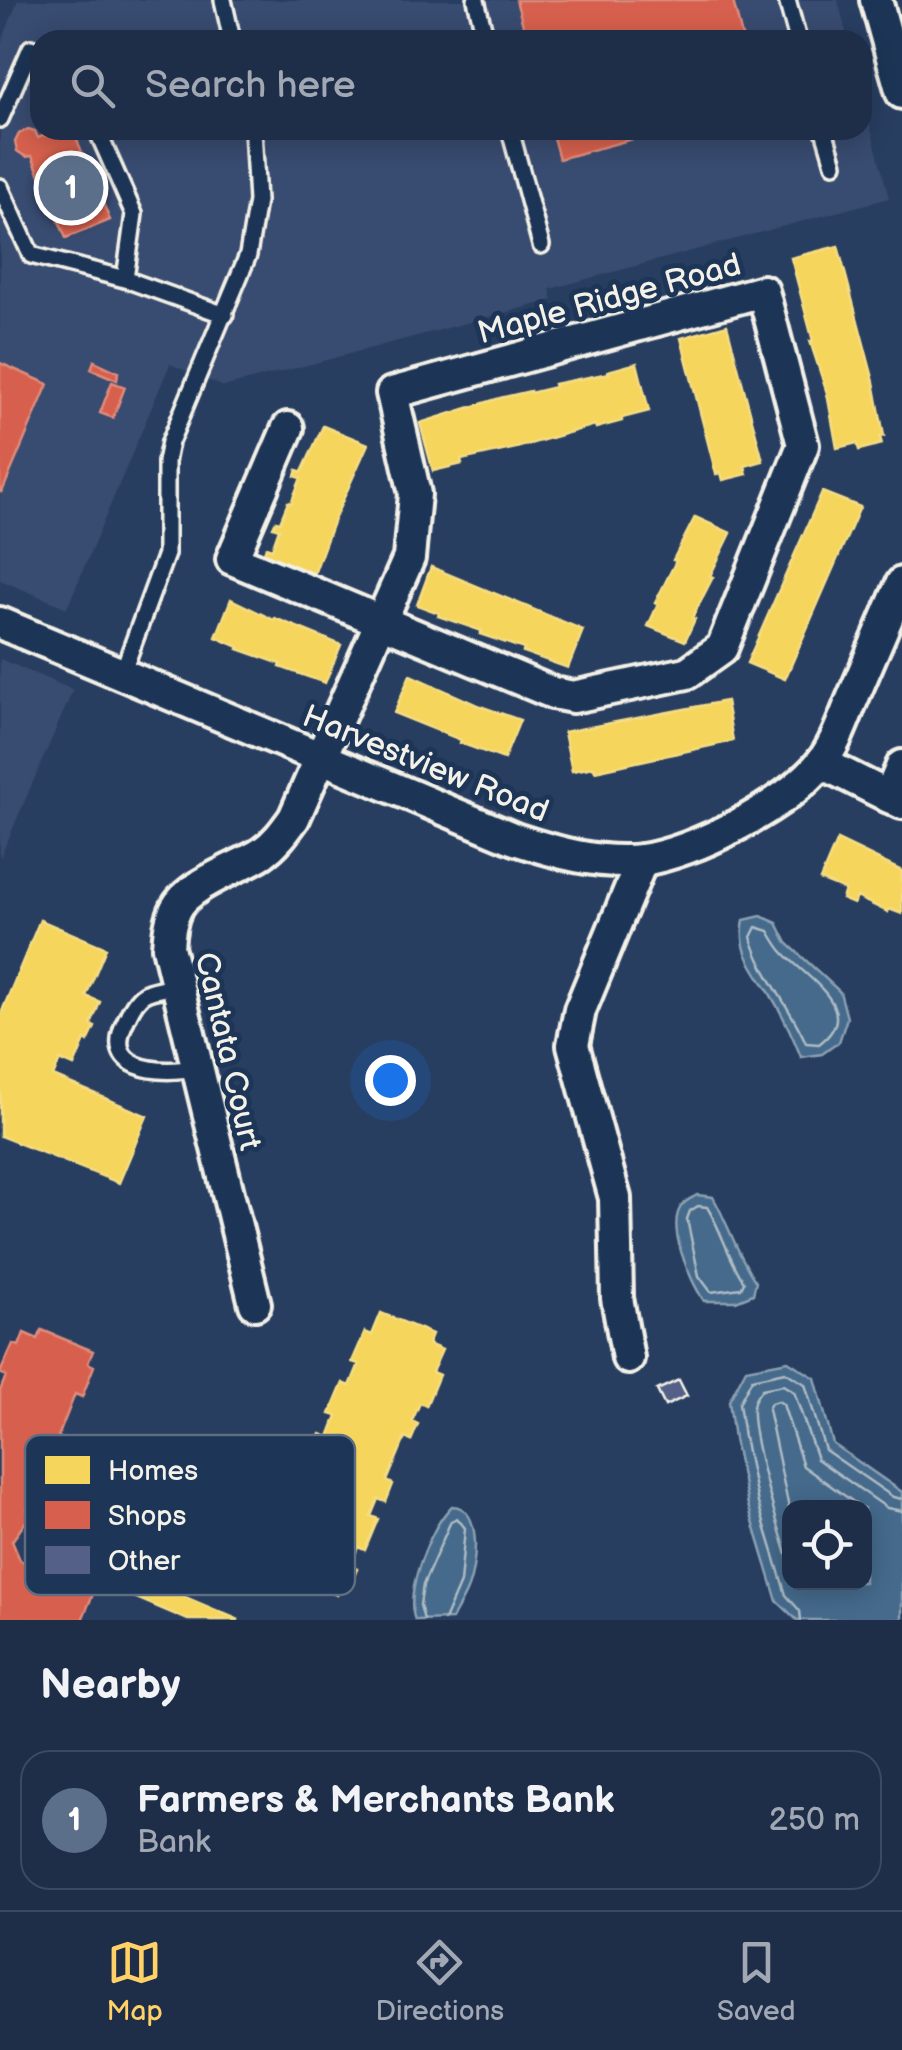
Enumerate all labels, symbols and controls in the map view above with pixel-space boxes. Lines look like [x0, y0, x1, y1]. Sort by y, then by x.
search box [30, 30, 872, 140]
icon: search [65, 58, 120, 113]
text: Search here [145, 63, 356, 108]
pin: 1 [38, 150, 104, 226]
street label: Maple Ridge Road [473, 246, 745, 353]
street label: Harvestview Road [297, 697, 554, 832]
street label: Cantata Court [186, 949, 269, 1154]
your location [365, 1055, 416, 1106]
legend [25, 1435, 355, 1595]
text: Homes [108, 1455, 198, 1488]
text: Shops [108, 1500, 187, 1533]
map controls [782, 1500, 872, 1590]
button: locate [782, 1500, 872, 1590]
text: Other [108, 1545, 181, 1578]
text: Nearby [40, 1660, 180, 1711]
text: Farmers & Merchants Bank [137, 1778, 614, 1823]
text: 1 [68, 1801, 81, 1840]
text: 250 m [769, 1801, 860, 1840]
text: Bank [137, 1823, 211, 1862]
tab: Map [106, 1935, 163, 2028]
tab: Directions [375, 1935, 504, 2028]
tab: Saved [717, 1935, 796, 2028]

